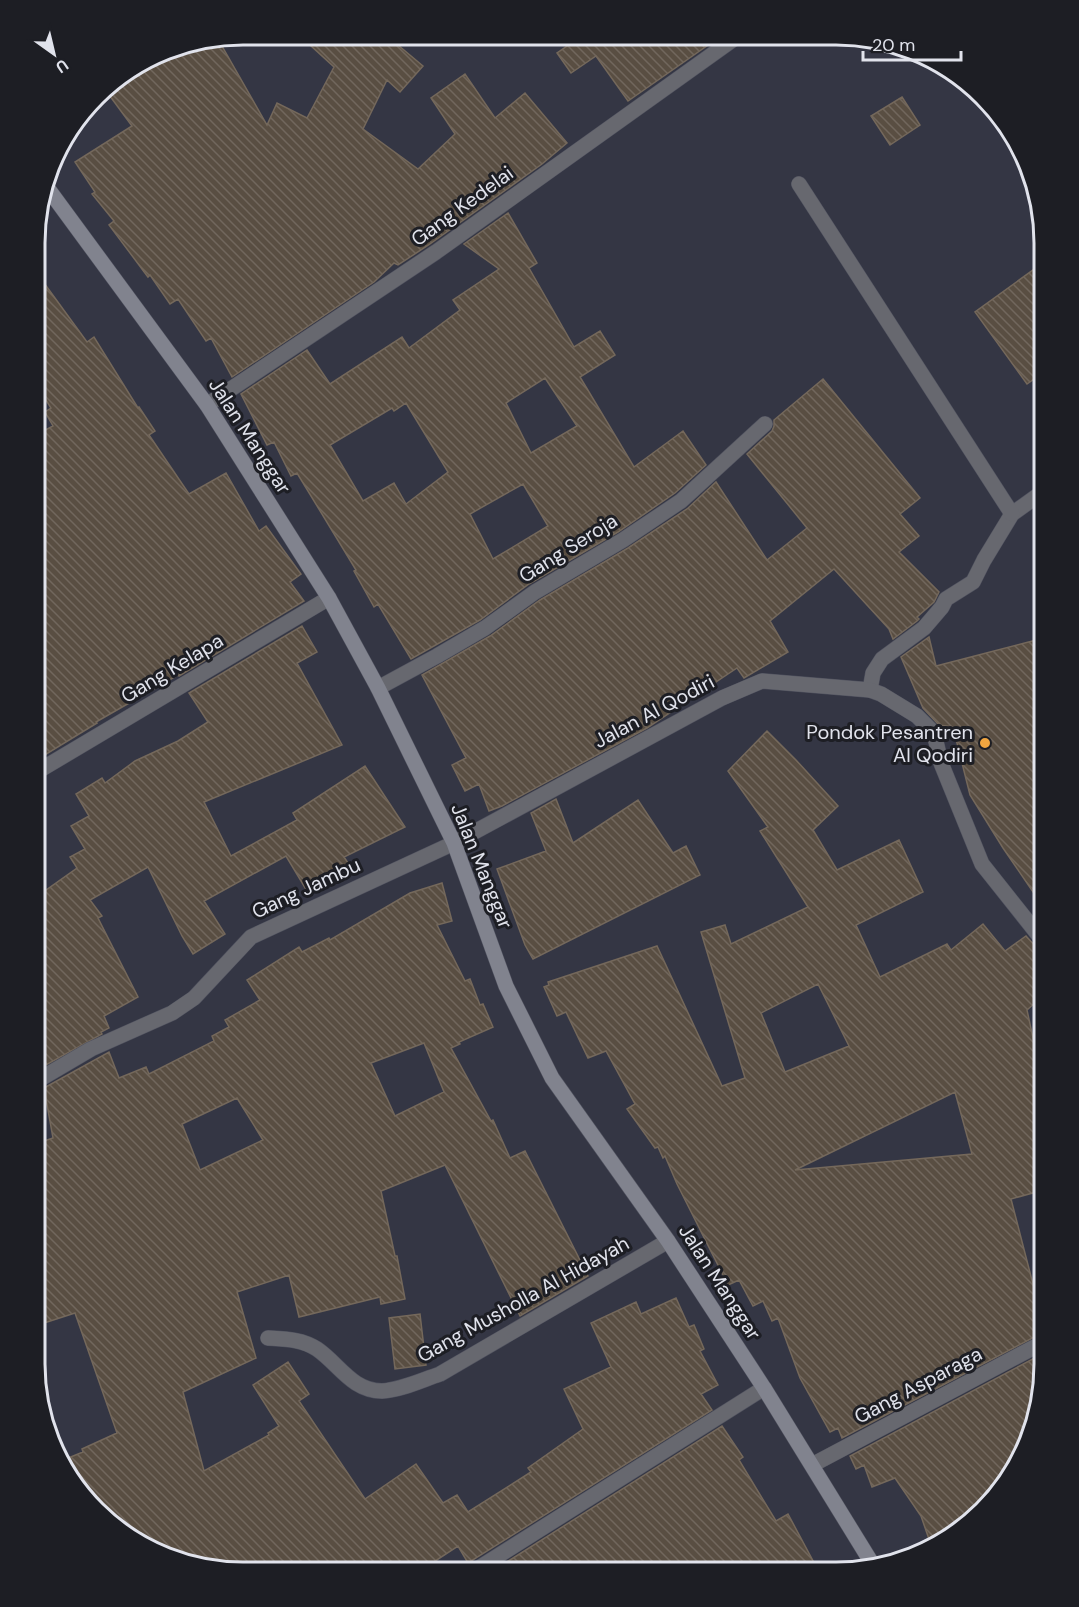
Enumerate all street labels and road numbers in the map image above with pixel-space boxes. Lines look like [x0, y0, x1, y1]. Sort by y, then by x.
street label: Gang Kedelai [406, 160, 518, 252]
street label: Jalan Manggar [203, 373, 297, 499]
street label: Gang Seroja [514, 507, 622, 589]
street label: Gang Kelapa [116, 627, 228, 709]
street label: Jalan Al Qodiri [589, 668, 719, 754]
street label: Jalan Manggar [445, 800, 519, 932]
street label: Gang Jambu [248, 852, 364, 924]
street label: Jalan Manggar [673, 1219, 767, 1345]
street label: Gang Musholla Al Hidayah [412, 1230, 634, 1368]
street label: Gang Asparaga [850, 1340, 986, 1430]

